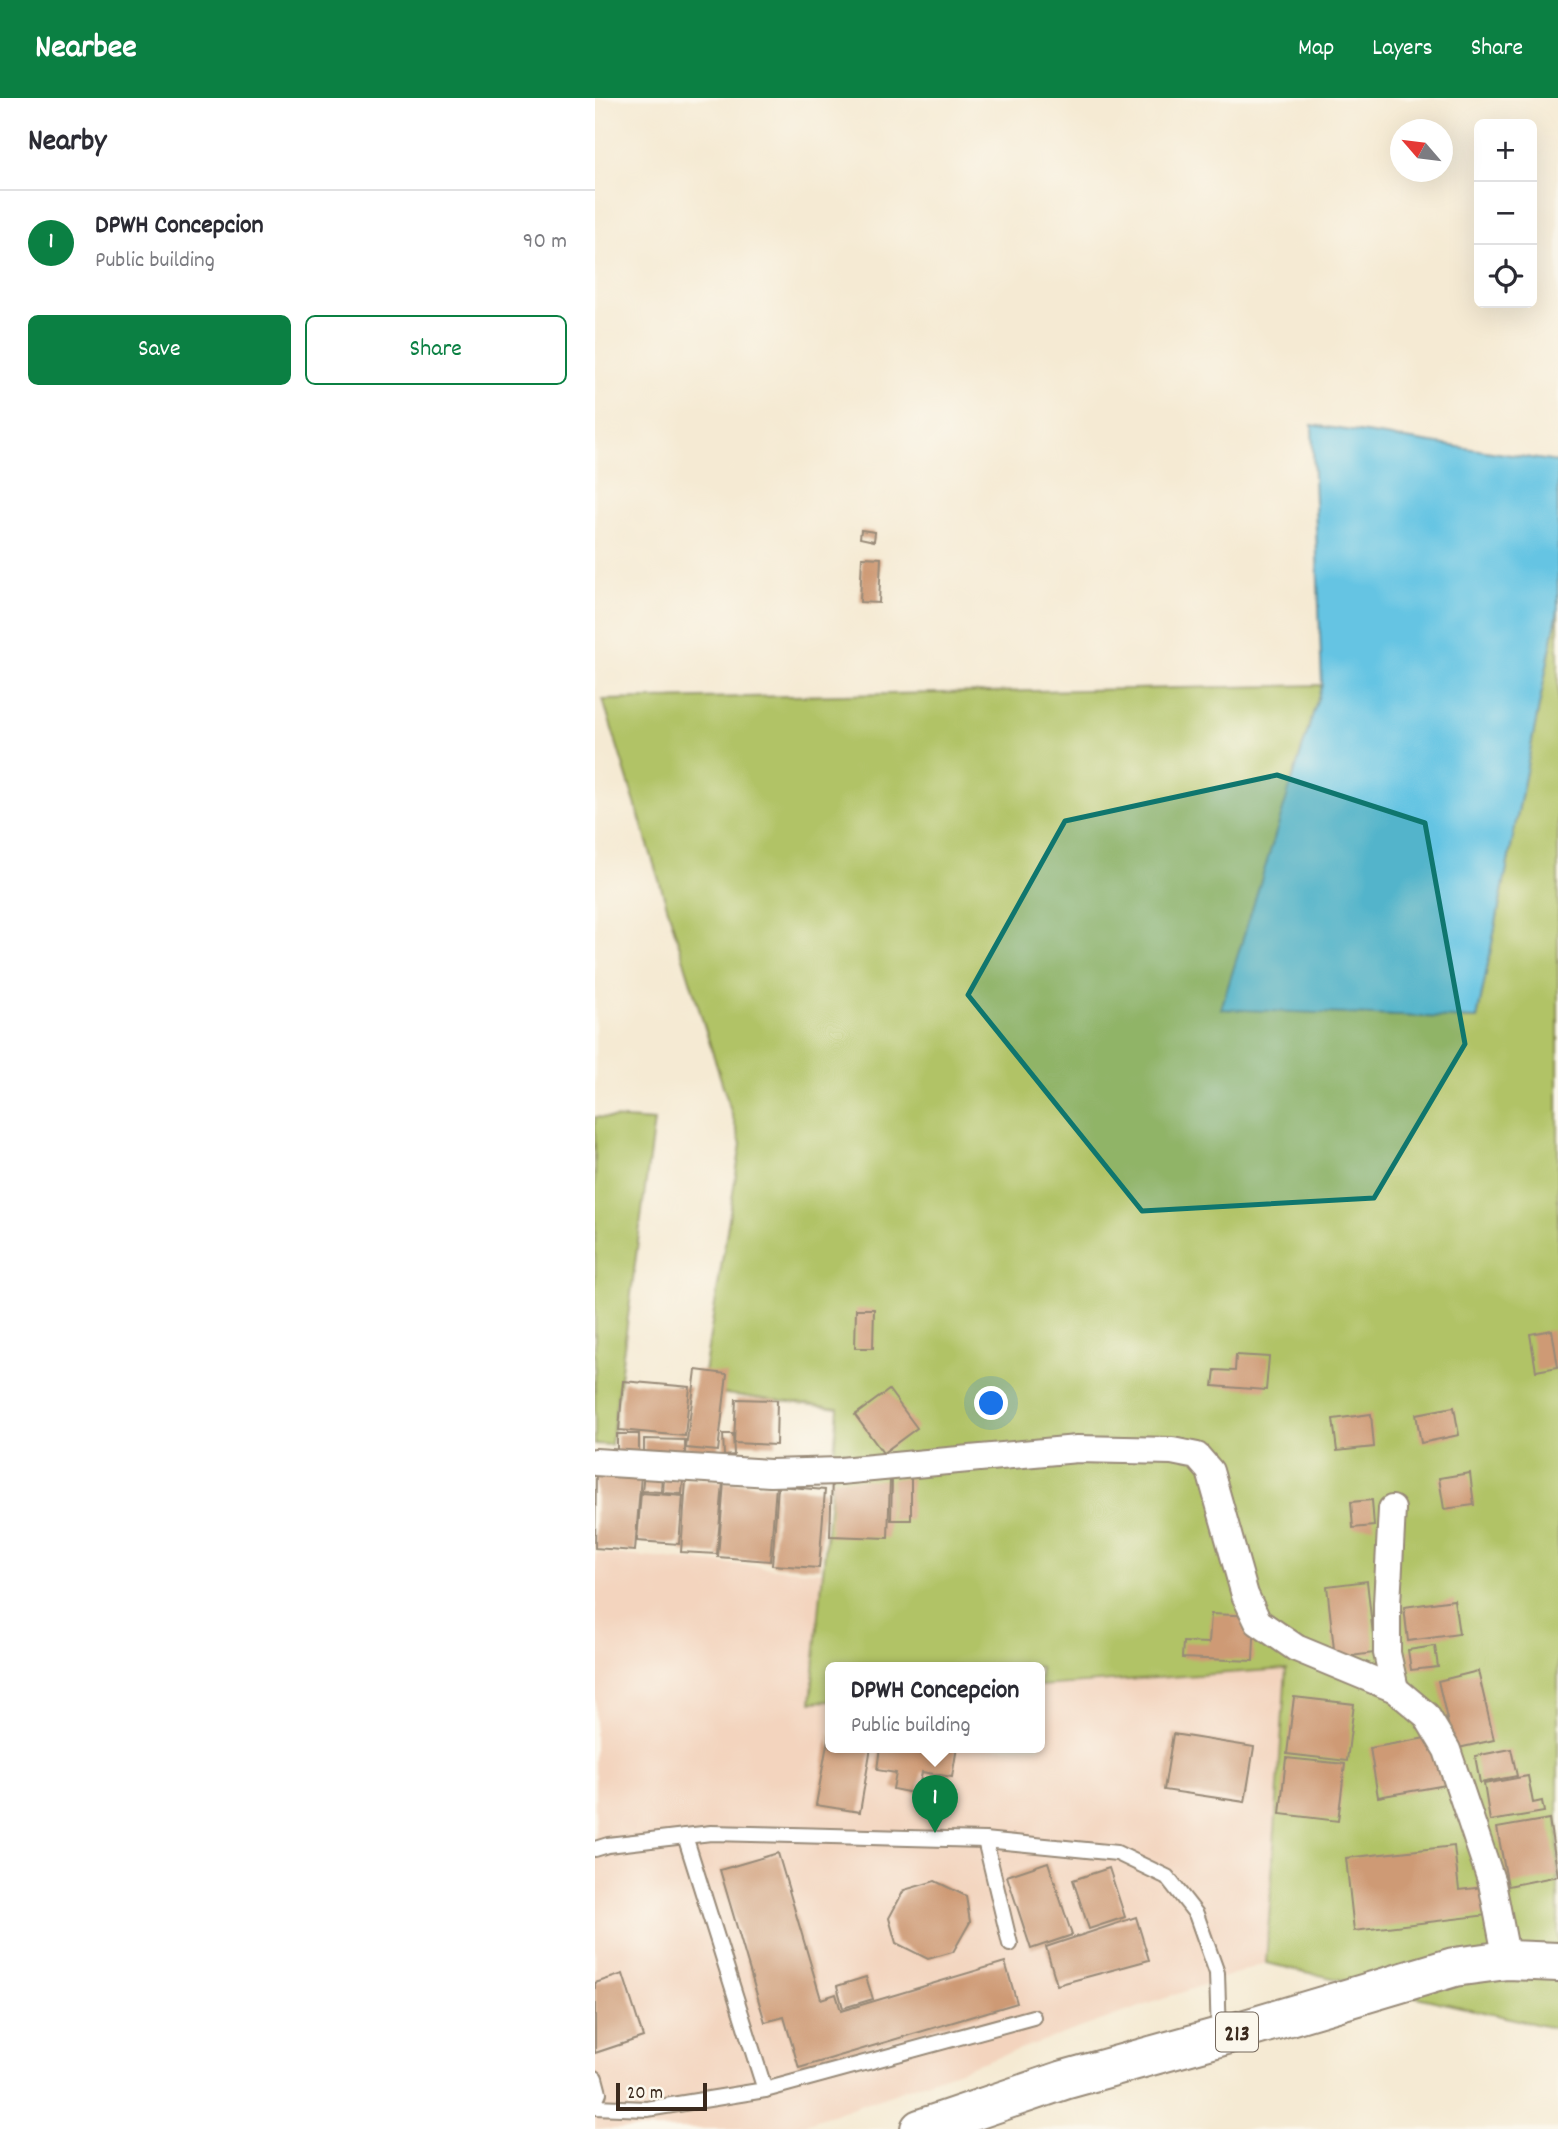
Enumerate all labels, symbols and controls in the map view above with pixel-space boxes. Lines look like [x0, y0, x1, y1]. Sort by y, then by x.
text: Nearbee [35, 26, 137, 73]
text: Map [1298, 32, 1334, 66]
text: Layers [1372, 32, 1433, 66]
text: Share [1471, 32, 1523, 66]
north arrow [1390, 119, 1453, 182]
map controls [1474, 119, 1537, 308]
button: + [1474, 119, 1537, 182]
text: Nearby [28, 122, 106, 165]
button: − [1474, 182, 1537, 245]
text: DPWH Concepcion [95, 208, 264, 245]
text: 1 [48, 226, 54, 259]
text: 90 m [523, 226, 567, 259]
text: Public building [95, 245, 215, 278]
button: locate [1474, 245, 1537, 308]
button: Save [28, 315, 291, 385]
button: Share [305, 315, 567, 385]
your location [974, 1386, 1008, 1420]
popup [825, 1662, 1045, 1753]
text: DPWH Concepcion [851, 1673, 1019, 1710]
text: Public building [851, 1710, 971, 1743]
pin: 1 [912, 1775, 958, 1833]
road number: 213 [1216, 2012, 1258, 2052]
scale bar [616, 2080, 707, 2112]
text: 20 m [627, 2081, 663, 2108]

